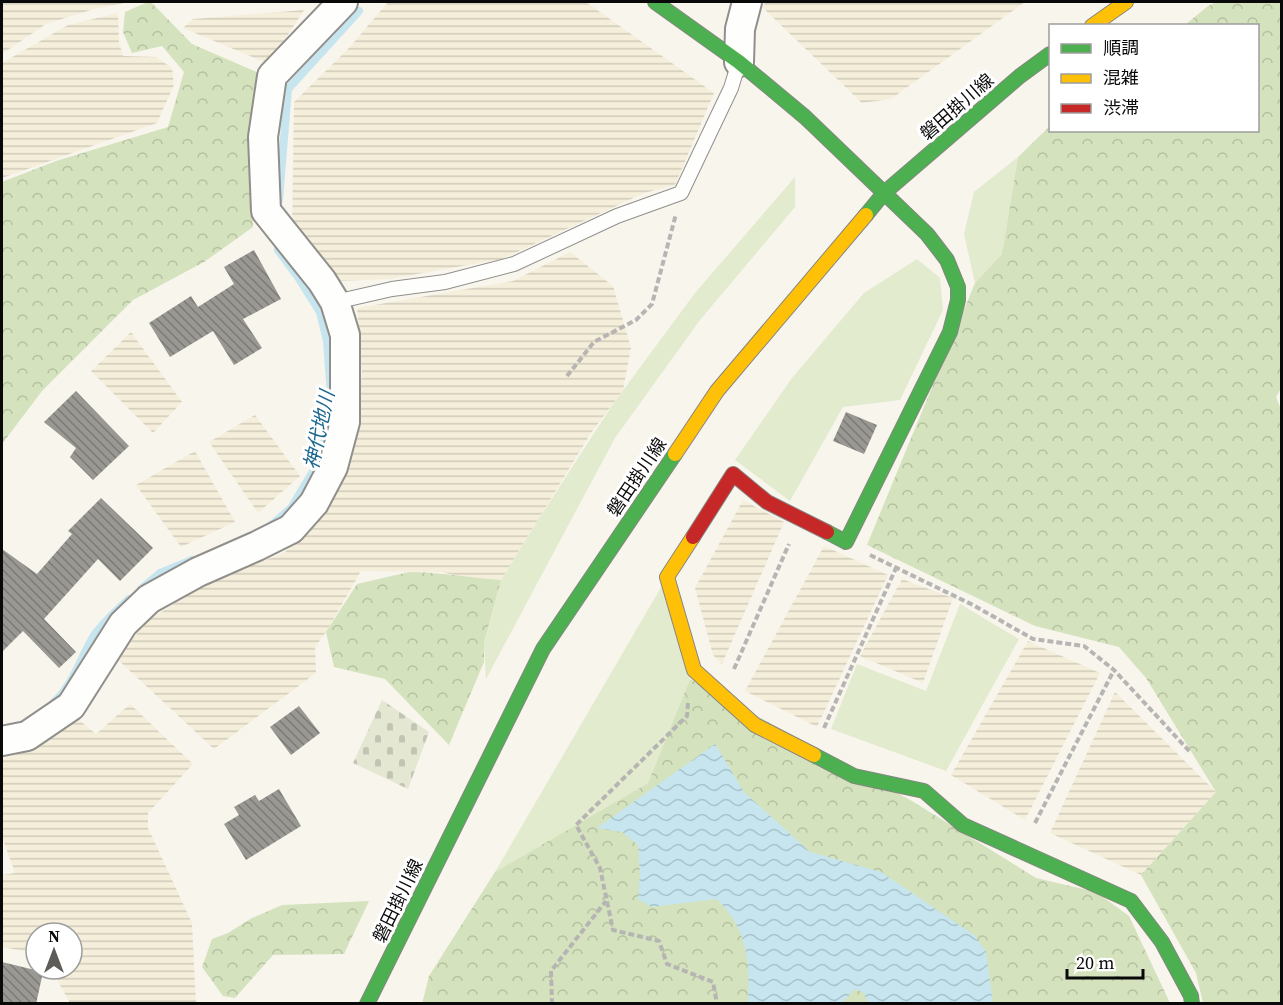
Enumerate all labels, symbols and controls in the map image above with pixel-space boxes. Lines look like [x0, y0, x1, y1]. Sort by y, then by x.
legend [1049, 24, 1259, 132]
text: 順調 [1103, 35, 1139, 60]
text: 混雑 [1103, 65, 1139, 90]
street label: 磐田掛川線 [915, 68, 999, 146]
text: 渋滞 [1103, 95, 1139, 120]
water label: 神代地川 [297, 386, 341, 472]
street label: 磐田掛川線 [601, 432, 672, 521]
street label: 磐田掛川線 [367, 855, 429, 947]
north arrow [24, 921, 84, 981]
text: N [48, 925, 60, 947]
scale bar [1067, 942, 1144, 980]
text: 20 m [1076, 950, 1114, 975]

